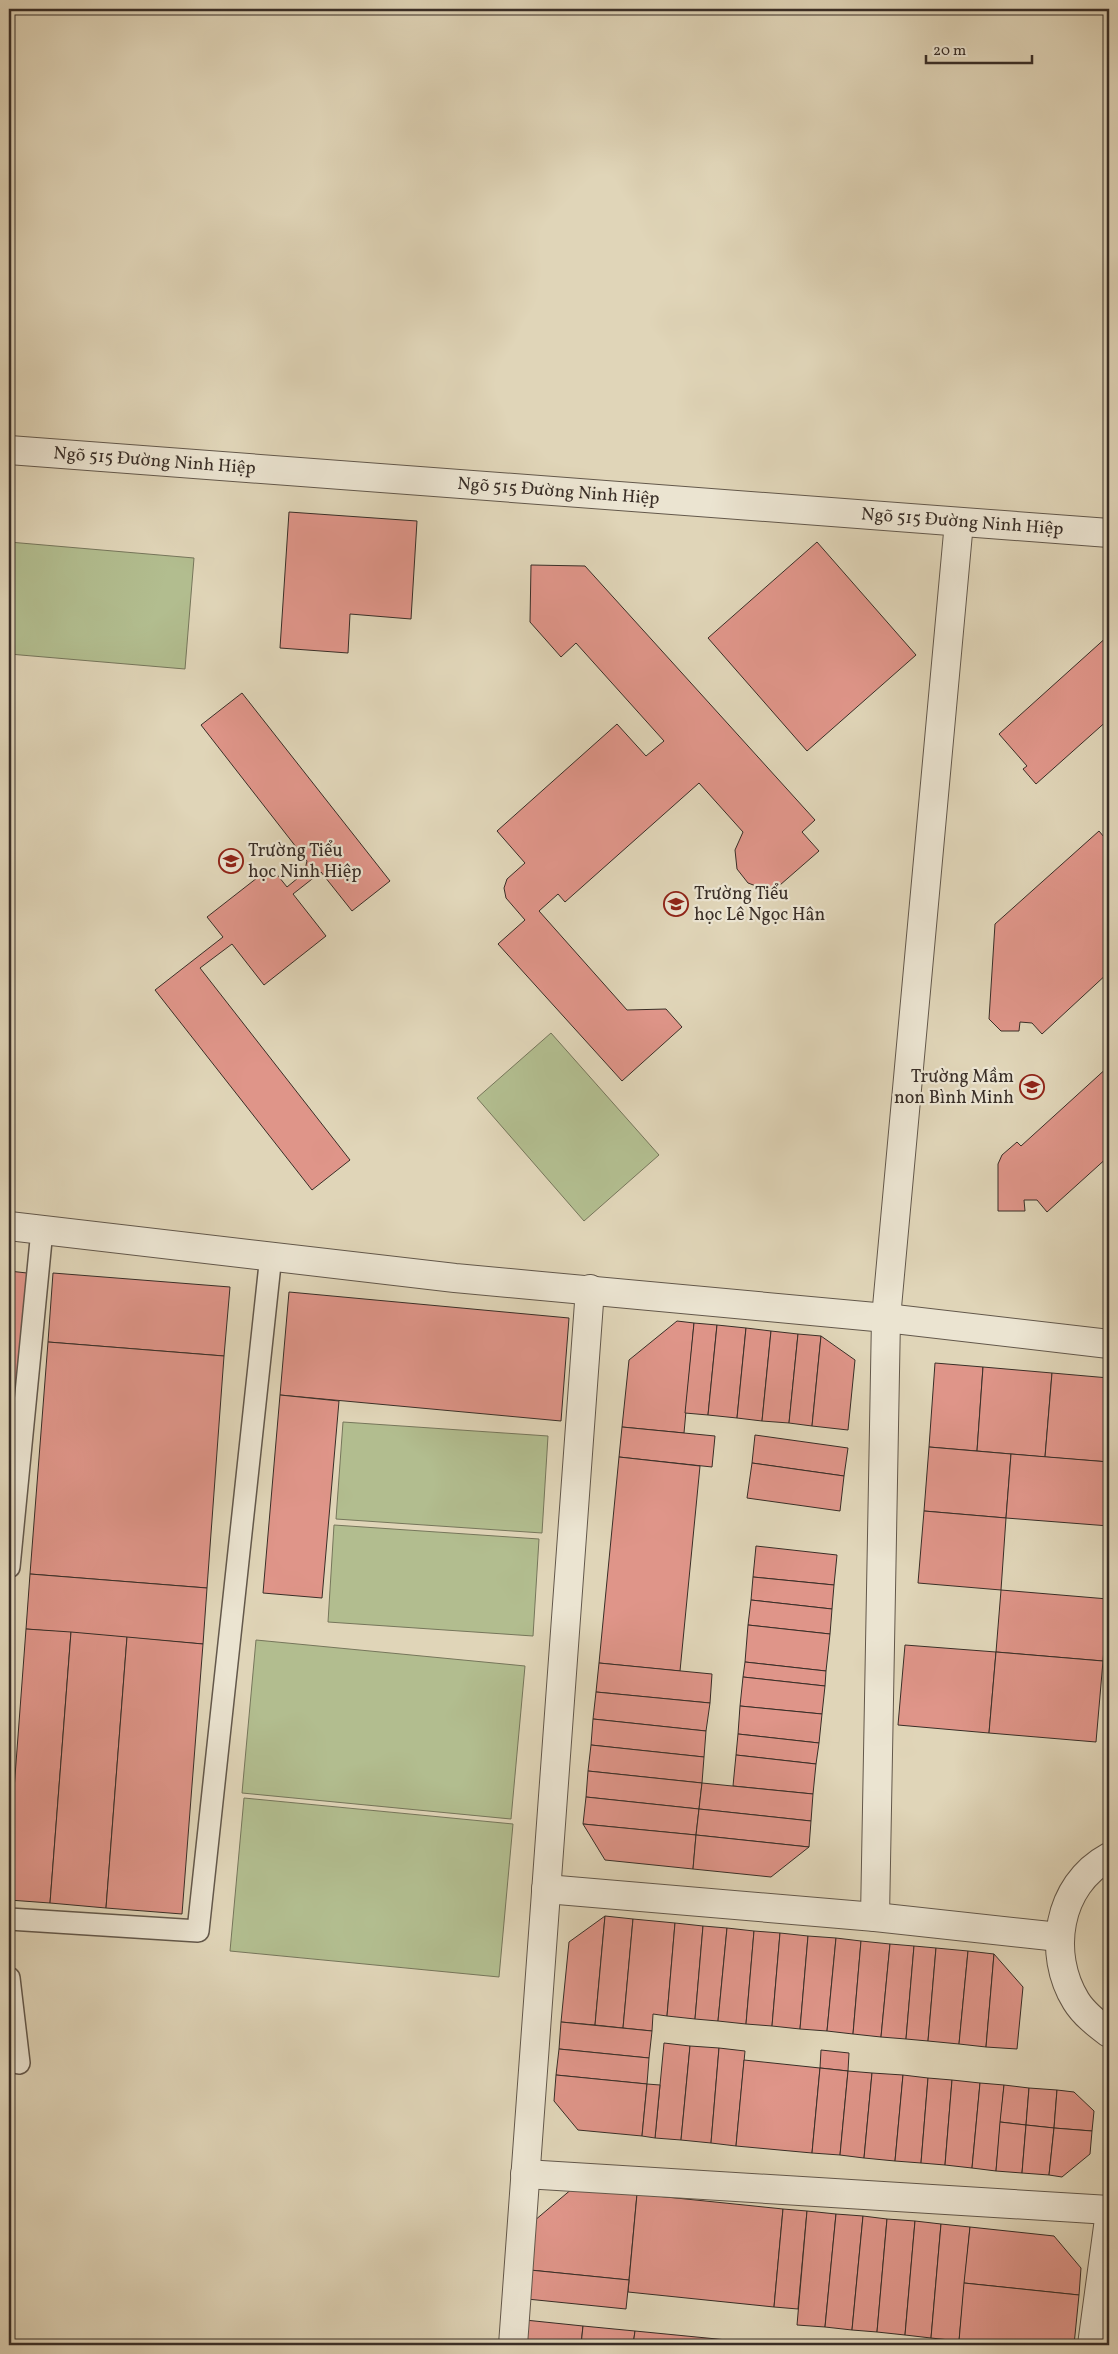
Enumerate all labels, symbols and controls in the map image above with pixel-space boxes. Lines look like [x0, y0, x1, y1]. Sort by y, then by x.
scale bar [926, 32, 1032, 64]
text: 20 m [933, 41, 966, 62]
street label: Ngõ 515 Đường Ninh Hiệp [53, 441, 257, 481]
street label: Ngõ 515 Đường Ninh Hiệp [456, 471, 660, 512]
street label: Ngõ 515 Đường Ninh Hiệp [860, 502, 1064, 542]
place label: Trường Tiểu học Ninh Hiệp [248, 839, 362, 885]
school or university icon: Trường Tiểu học Ninh Hiệp [218, 848, 244, 874]
place label: Trường Tiểu học Lê Ngọc Hân [694, 882, 825, 928]
school or university icon: Trường Tiểu học Lê Ngọc Hân [663, 891, 689, 917]
place label: Trường Mầm non Bình Minh [894, 1065, 1014, 1111]
school or university icon: Trường Mầm non Bình Minh [1019, 1074, 1045, 1100]

